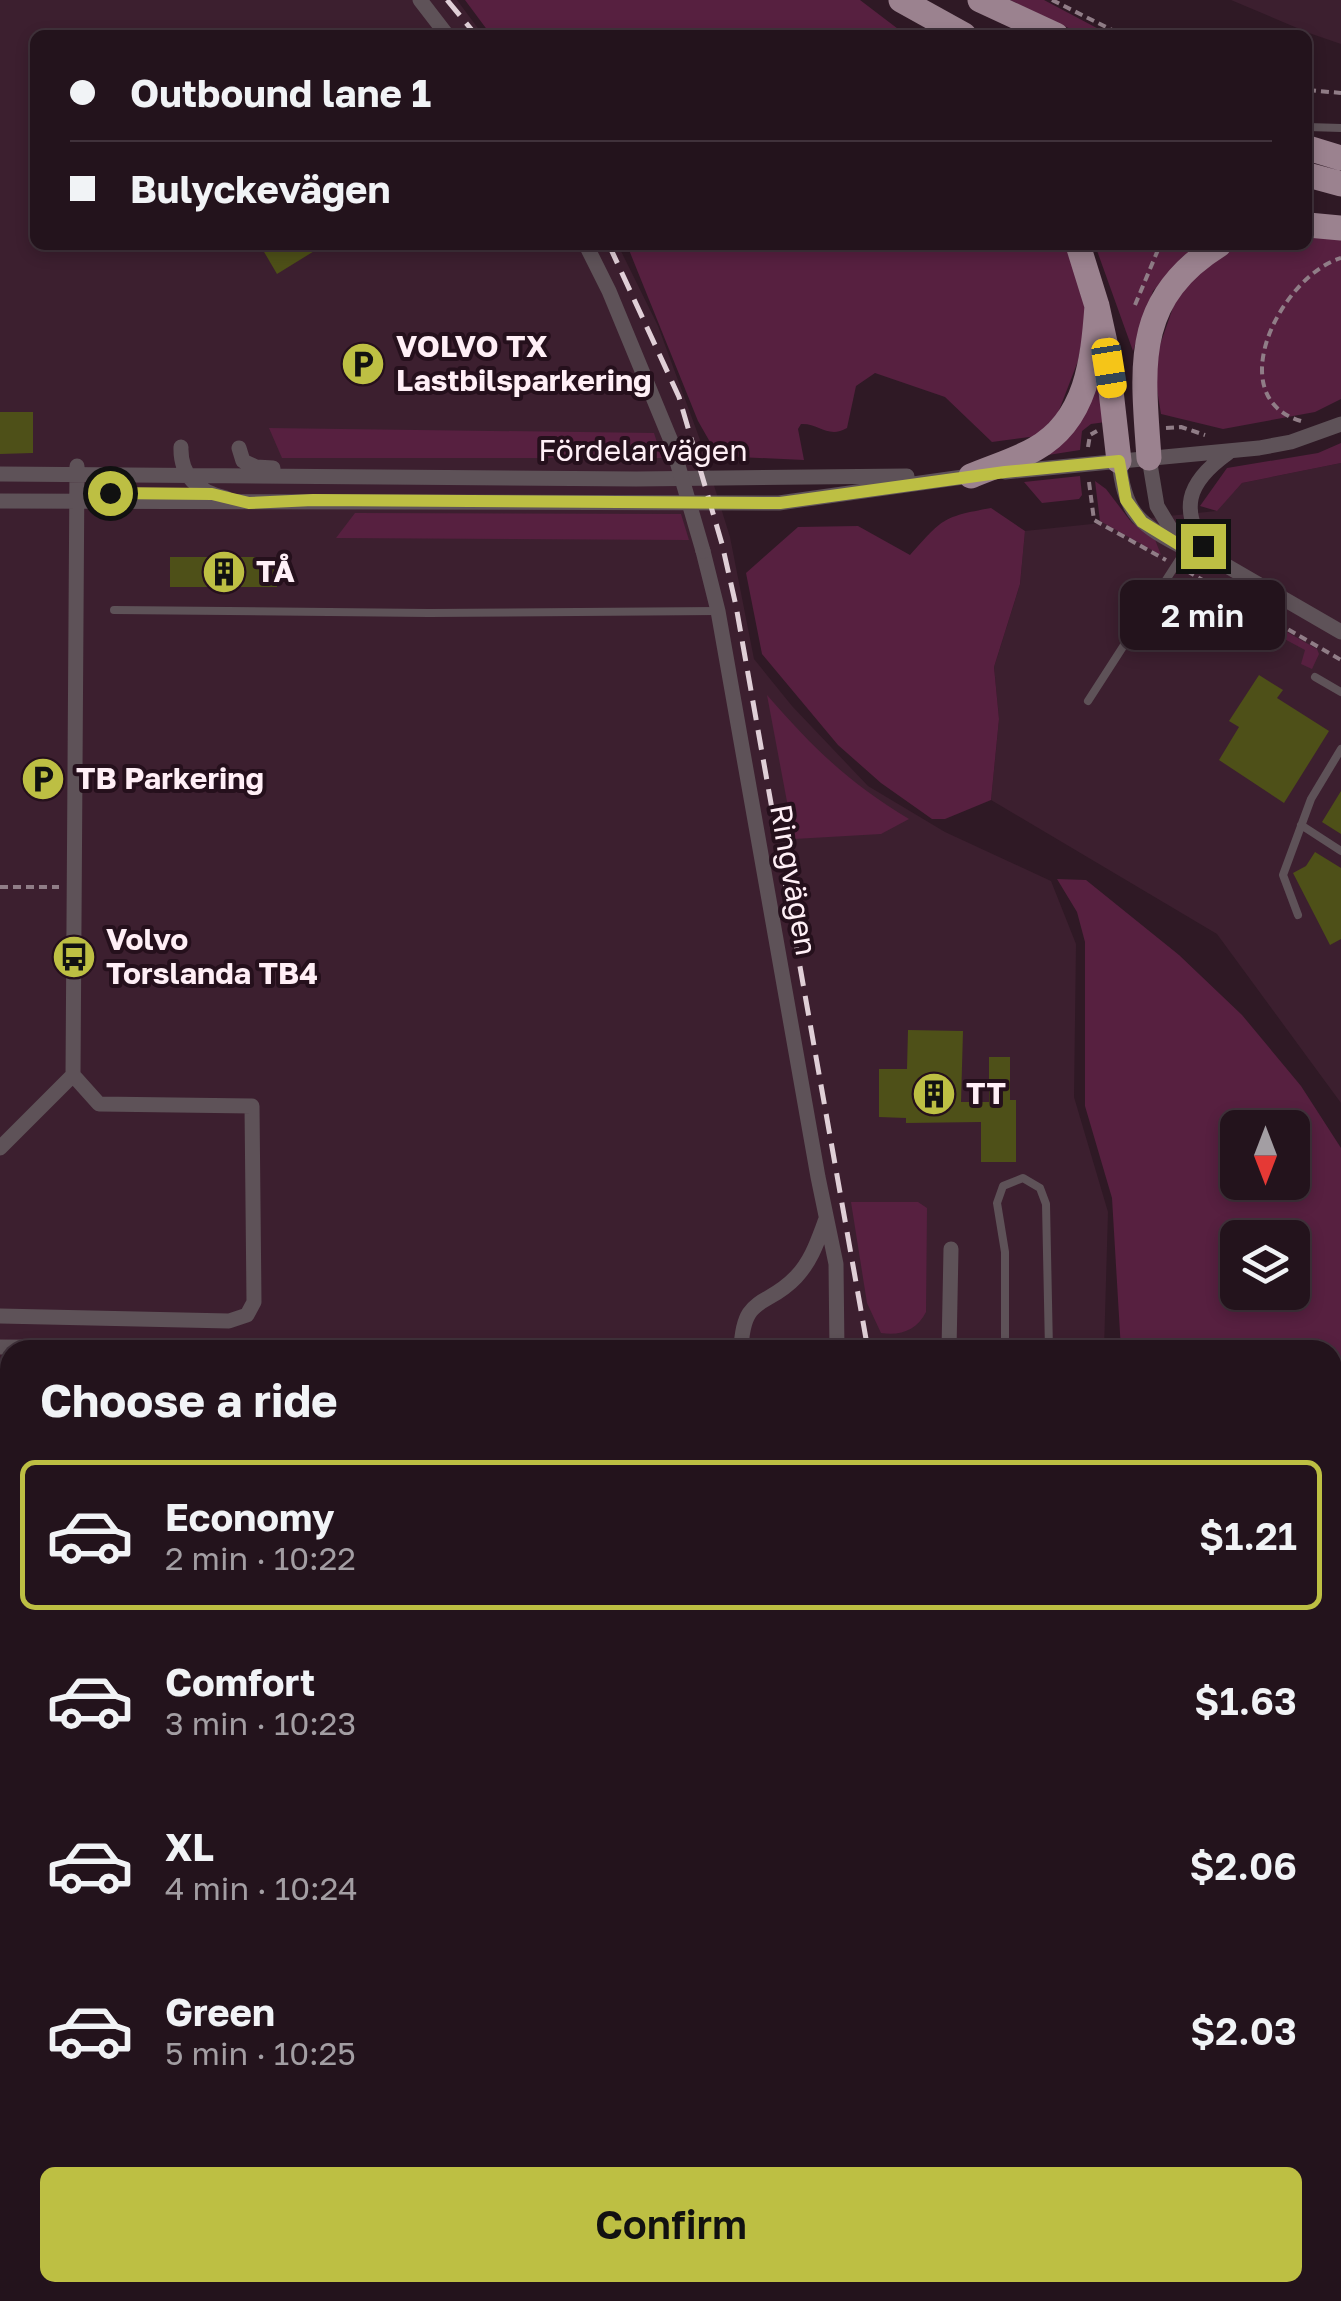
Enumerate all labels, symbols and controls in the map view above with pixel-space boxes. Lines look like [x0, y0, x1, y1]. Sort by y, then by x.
text: Outbound lane 1 [130, 70, 431, 115]
text: Bulyckevägen [130, 166, 391, 211]
place label: VOLVO TX Lastbilsparkering [396, 328, 652, 398]
car [1089, 336, 1129, 400]
parking icon: VOLVO TX Lastbilsparkering [340, 341, 386, 387]
street label: Fördelarvägen [538, 432, 748, 468]
route start [88, 471, 133, 516]
route end [1181, 524, 1226, 569]
building icon: TÅ [201, 549, 247, 595]
place label: TÅ [256, 553, 295, 589]
callout: 2 min [1120, 581, 1286, 651]
text: 2 min [1161, 596, 1244, 634]
parking icon: TB Parkering [20, 756, 66, 802]
place label: TB Parkering [76, 760, 264, 796]
street label: Ringvägen [763, 801, 825, 958]
place label: Volvo Torslanda TB4 [106, 921, 318, 991]
bus stop icon: Volvo Torslanda TB4 [51, 934, 97, 980]
building icon: TT [911, 1071, 957, 1117]
place label: TT [966, 1075, 1006, 1111]
north arrow [1220, 1110, 1310, 1200]
map controls [1220, 1110, 1310, 1310]
button: layers [1220, 1220, 1310, 1310]
text: Choose a ride [40, 1373, 338, 1427]
icon: car [45, 1490, 135, 1580]
text: Economy [165, 1494, 334, 1539]
text: $1.21 [1199, 1513, 1297, 1558]
text: 2 min · 10:22 [165, 1539, 356, 1577]
icon: car [45, 1655, 135, 1745]
text: Comfort [165, 1659, 315, 1704]
text: $1.63 [1194, 1678, 1297, 1723]
text: 3 min · 10:23 [165, 1704, 356, 1742]
icon: car [45, 1820, 135, 1910]
text: XL [165, 1824, 214, 1869]
text: $2.06 [1189, 1843, 1297, 1888]
text: 4 min · 10:24 [165, 1869, 358, 1907]
icon: car [45, 1985, 135, 2075]
text: Green [165, 1989, 275, 2034]
text: $2.03 [1190, 2008, 1297, 2053]
text: 5 min · 10:25 [165, 2034, 356, 2072]
button: Confirm [40, 2167, 1302, 2282]

